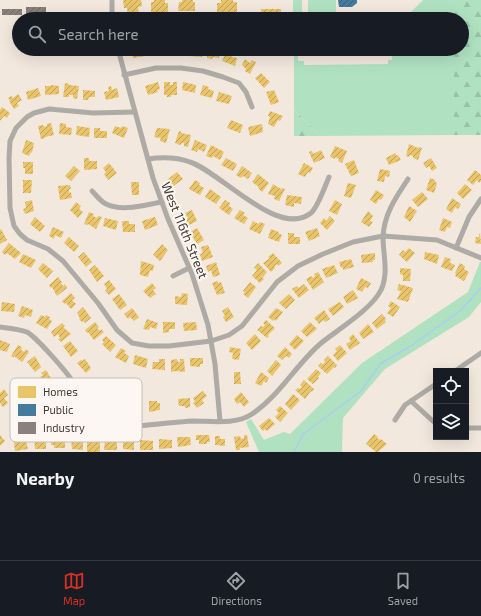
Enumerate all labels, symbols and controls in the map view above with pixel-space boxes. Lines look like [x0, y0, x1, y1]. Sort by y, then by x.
search box [12, 12, 469, 56]
icon: search [26, 23, 48, 45]
text: Search here [58, 25, 139, 43]
street label: West 116th Street [158, 179, 212, 281]
map controls [433, 368, 469, 440]
button: locate [433, 368, 469, 404]
legend [10, 378, 142, 442]
text: Homes [43, 385, 78, 398]
text: Public [43, 403, 73, 416]
button: layers [433, 404, 469, 440]
text: Industry [43, 421, 85, 434]
text: Nearby [16, 468, 74, 488]
text: 0 results [413, 470, 465, 486]
tab: Map [63, 570, 85, 607]
tab: Directions [211, 570, 262, 607]
tab: Saved [388, 570, 418, 607]

